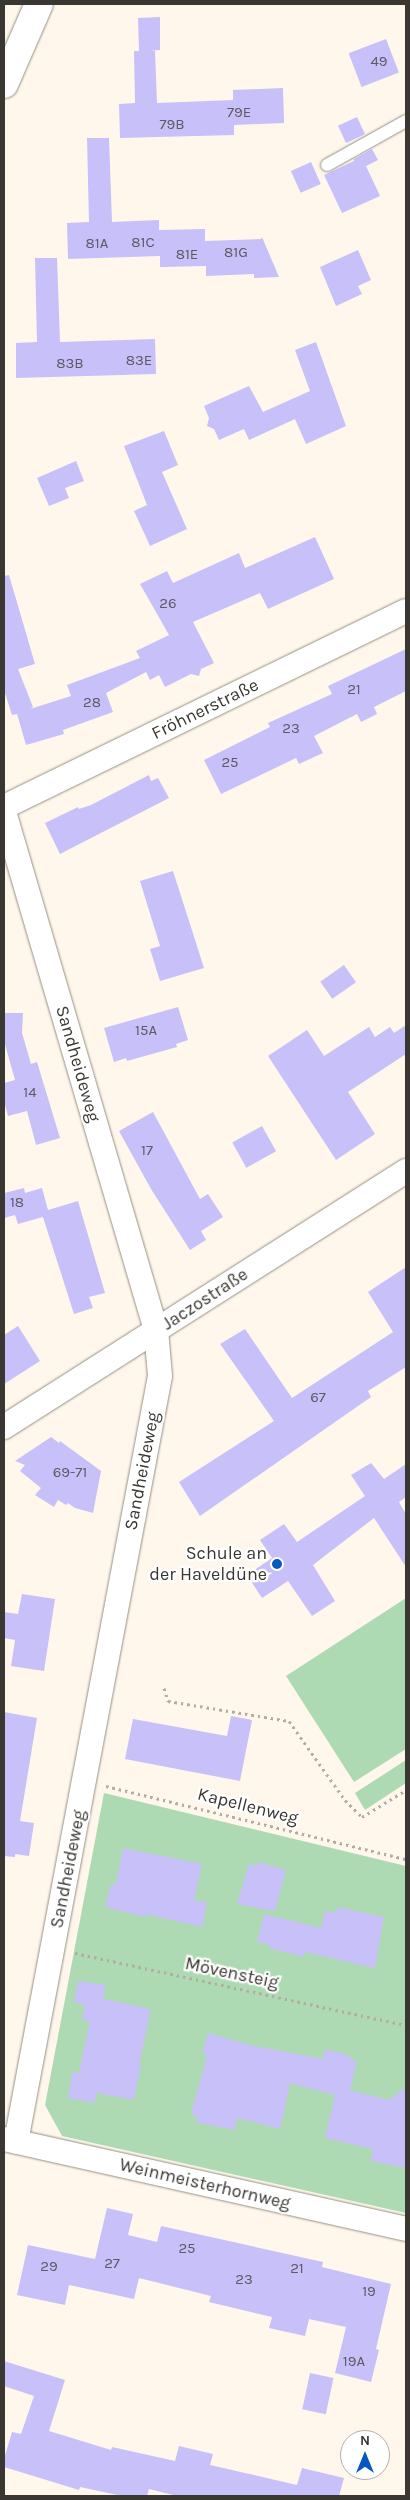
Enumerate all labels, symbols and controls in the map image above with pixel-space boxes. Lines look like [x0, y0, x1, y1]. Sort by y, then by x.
house number: 49 [370, 53, 388, 71]
house number: 79E [227, 104, 251, 122]
house number: 79B [159, 116, 185, 134]
house number: 81C [131, 234, 155, 252]
house number: 81A [86, 235, 108, 253]
house number: 81G [224, 244, 248, 262]
house number: 81E [176, 246, 198, 264]
house number: 83E [126, 352, 152, 370]
house number: 83B [56, 355, 84, 373]
house number: 26 [159, 595, 177, 613]
street label: Fröhnerstraße [148, 674, 262, 744]
house number: 21 [347, 681, 361, 699]
house number: 28 [83, 694, 101, 712]
house number: 23 [282, 720, 300, 738]
house number: 25 [221, 754, 239, 772]
street label: Sandheideweg [51, 1003, 105, 1125]
house number: 15A [135, 1022, 157, 1040]
house number: 14 [23, 1084, 37, 1102]
house number: 17 [141, 1142, 153, 1160]
house number: 18 [10, 1194, 24, 1212]
street label: Jaczostraße [158, 1263, 252, 1335]
house number: 67 [310, 1389, 326, 1407]
street label: Sandheideweg [120, 1410, 164, 1532]
house number: 69-71 [53, 1464, 87, 1482]
place label: Schule an der Haveldüne [149, 1543, 267, 1586]
marker: Schule an der Haveldüne [271, 1558, 283, 1570]
street label: Kapellenweg [195, 1783, 301, 1829]
street label: Sandheideweg [46, 1808, 90, 1930]
street label: Mövensteig [183, 1953, 281, 1993]
street label: Weinmeisterhornweg [117, 2154, 293, 2214]
house number: 25 [178, 2240, 196, 2258]
house number: 27 [104, 2255, 120, 2273]
house number: 29 [40, 2258, 58, 2276]
house number: 21 [290, 2260, 304, 2278]
house number: 23 [235, 2271, 253, 2289]
house number: 19 [362, 2283, 376, 2301]
house number: 19A [343, 2353, 365, 2371]
north arrow [340, 2430, 390, 2480]
text: N [360, 2432, 370, 2449]

